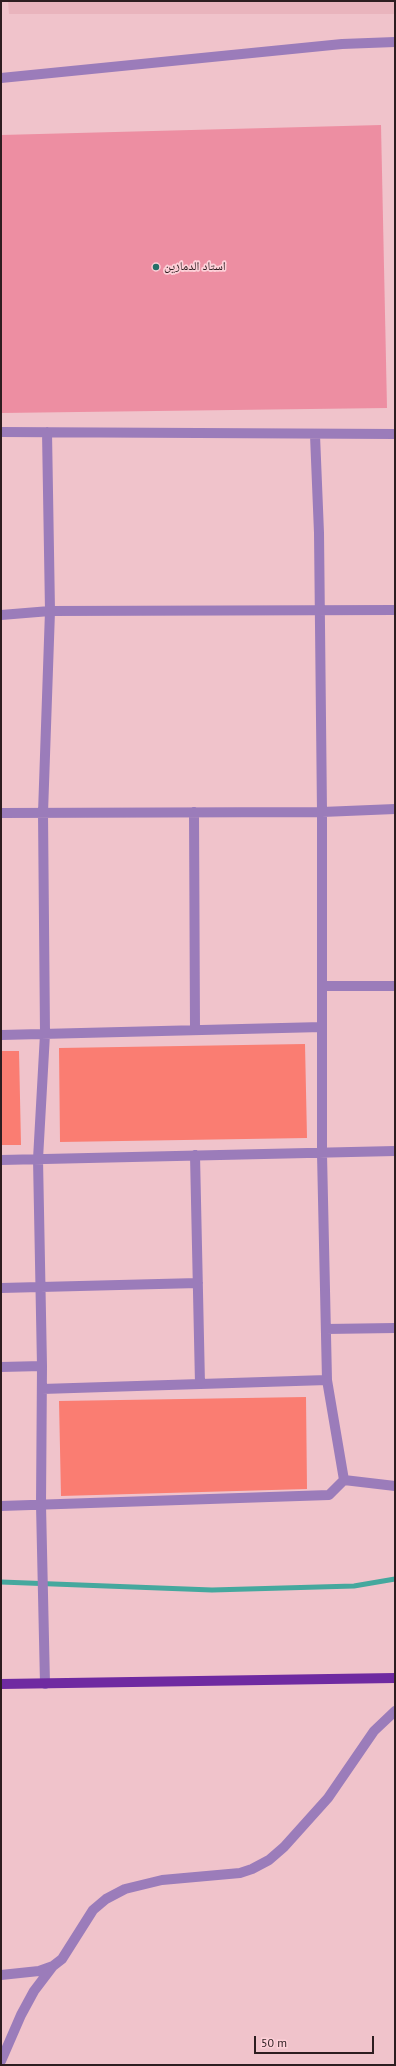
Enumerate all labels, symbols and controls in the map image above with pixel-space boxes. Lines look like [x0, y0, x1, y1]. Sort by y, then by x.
place label: استاد الدمازين [164, 260, 226, 274]
marker: استاد الدمازين [151, 262, 161, 272]
scale bar [256, 2028, 376, 2054]
text: 50 m [261, 2035, 287, 2050]

